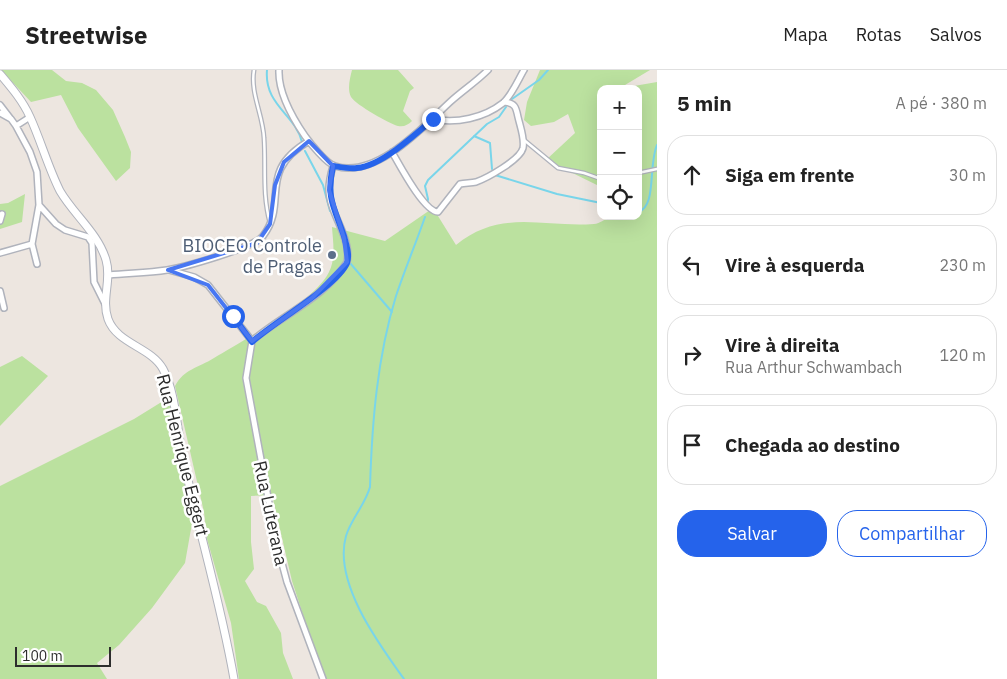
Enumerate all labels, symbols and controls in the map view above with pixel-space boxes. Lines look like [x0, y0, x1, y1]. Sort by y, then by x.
text: Streetwise [25, 19, 147, 51]
text: Mapa [783, 23, 828, 46]
text: Rotas [856, 23, 902, 46]
text: Salvos [930, 23, 982, 46]
map controls [597, 85, 642, 220]
button: + [597, 85, 642, 130]
text: 5 min [677, 89, 732, 117]
text: A pé · 380 m [896, 93, 987, 113]
route end [422, 108, 445, 131]
button: − [597, 130, 642, 175]
icon: ahead [678, 161, 706, 189]
text: Siga em frente [725, 163, 855, 187]
text: 30 m [949, 165, 986, 185]
button: locate [597, 175, 642, 220]
place label: BIOCEO Controle de Pragas [182, 234, 322, 278]
marker: BIOCEO Controle de Pragas [326, 249, 338, 261]
icon: left [678, 251, 706, 279]
text: Vire à esquerda [725, 253, 865, 277]
text: 230 m [939, 255, 986, 275]
route start [222, 305, 245, 328]
text: Vire à direita [725, 333, 840, 357]
icon: right [678, 341, 706, 369]
text: 120 m [939, 345, 986, 365]
text: Rua Arthur Schwambach [725, 357, 902, 377]
street label: Rua Henrique Eggert [152, 371, 214, 539]
icon: arrive [678, 431, 706, 459]
text: Chegada ao destino [725, 433, 900, 457]
street label: Rua Luterana [249, 458, 293, 568]
button: Salvar [677, 510, 827, 557]
button: Compartilhar [837, 510, 987, 557]
scale bar [15, 644, 111, 667]
text: 100 m [22, 647, 63, 665]

